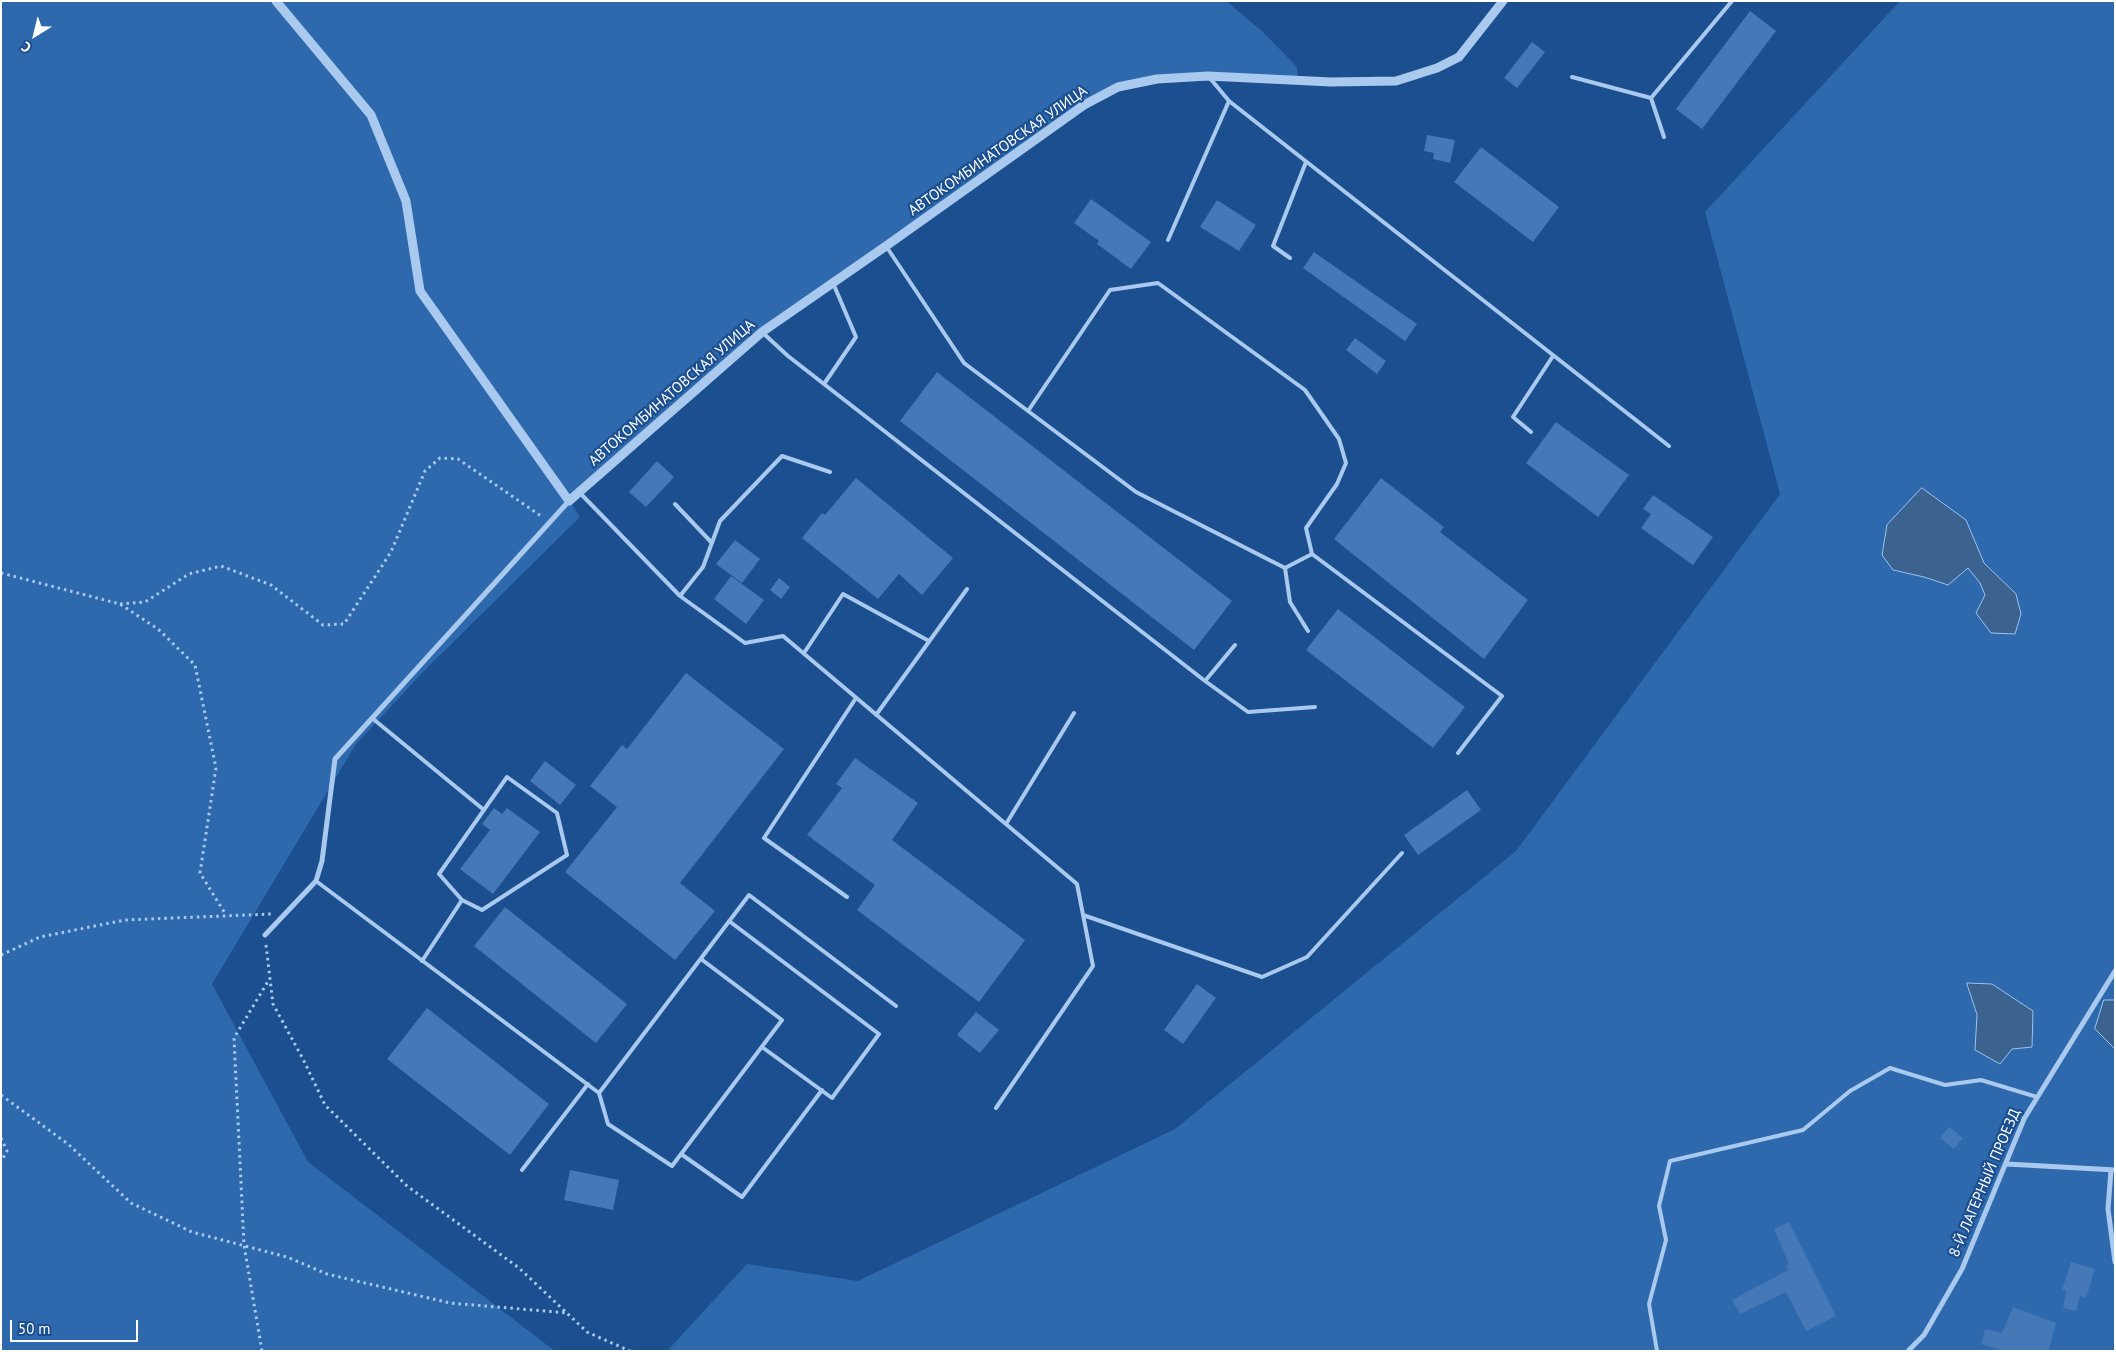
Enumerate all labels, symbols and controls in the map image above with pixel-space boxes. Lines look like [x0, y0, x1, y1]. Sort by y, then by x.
north arrow [10, 10, 60, 60]
text: С [18, 38, 35, 57]
street label: АВТОКОМБИНАТОВСКАЯ УЛИЦА [905, 82, 1091, 220]
street label: АВТОКОМБИНАТОВСКАЯ УЛИЦА [585, 316, 759, 470]
street label: 8-Й ЛАГЕРНЫЙ ПРОЕЗД [1946, 1106, 2024, 1260]
scale bar [12, 1310, 140, 1342]
text: 50 m [18, 1319, 51, 1338]

